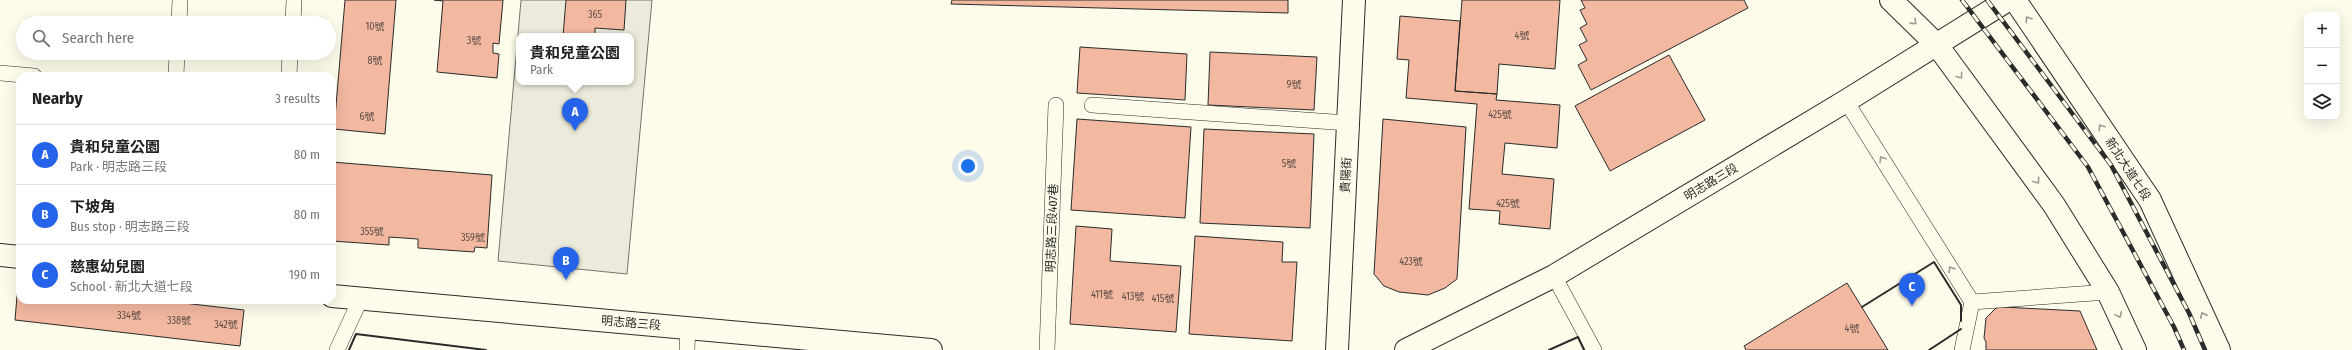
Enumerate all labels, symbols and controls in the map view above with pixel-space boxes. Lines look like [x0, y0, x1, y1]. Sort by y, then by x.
house number: 365 [588, 9, 602, 21]
map controls [2304, 12, 2340, 120]
button: + [2304, 12, 2340, 48]
search box [16, 16, 336, 60]
one-way arrow [2025, 16, 2033, 23]
one-way arrow [1909, 17, 1917, 25]
house number: 10號 [365, 21, 385, 33]
icon: search [30, 27, 52, 49]
text: Search here [62, 29, 134, 47]
house number: 4號 [1515, 30, 1529, 42]
popup [516, 33, 634, 85]
house number: 3號 [467, 35, 481, 47]
text: 貴和兒童公園 [530, 44, 620, 62]
button: − [2304, 48, 2340, 84]
house number: 8號 [368, 55, 383, 67]
text: Park [530, 62, 553, 77]
one-way arrow [1955, 72, 1963, 79]
house number: 9號 [1287, 79, 1301, 91]
button: layers [2304, 84, 2340, 120]
text: Nearby [32, 88, 83, 109]
text: 3 results [275, 91, 320, 106]
pin: A [562, 98, 588, 131]
house number: 425號 [1488, 109, 1512, 121]
house number: 6號 [360, 111, 374, 123]
one-way arrow [2098, 124, 2106, 131]
street label: 新北大道七段 [2103, 135, 2153, 203]
text: 貴和兒童公園 [70, 138, 160, 156]
text: A [41, 147, 49, 162]
text: 80 m [294, 147, 320, 162]
your location [958, 156, 978, 176]
one-way arrow [1879, 156, 1887, 163]
street label: 貴陽街 [1338, 157, 1354, 193]
house number: 5號 [1282, 158, 1296, 170]
text: Park · 明志路三段 [70, 159, 167, 174]
street label: 明志路三段 [1682, 161, 1740, 203]
one-way arrow [2032, 177, 2039, 184]
street label: 明志路三段407巷 [1043, 183, 1061, 273]
text: 下坡角 [70, 198, 115, 216]
house number: 425號 [1496, 198, 1520, 210]
text: B [41, 207, 49, 222]
text: 80 m [294, 207, 320, 222]
text: Bus stop · 明志路三段 [70, 219, 190, 234]
house number: 355號 [360, 226, 384, 238]
house number: 359號 [461, 232, 485, 244]
pin: B [553, 247, 579, 280]
house number: 423號 [1399, 256, 1423, 268]
text: 慈惠幼兒園 [70, 258, 145, 276]
one-way arrow [1948, 266, 1956, 273]
text: C [42, 267, 48, 282]
text: 190 m [289, 267, 320, 282]
pin: C [1899, 273, 1925, 306]
text: School · 新北大道七段 [70, 279, 193, 294]
house number: 411號 [1091, 289, 1113, 301]
house number: 413號 [1122, 291, 1144, 303]
house number: 415號 [1152, 293, 1174, 305]
house number: 334號 [117, 310, 141, 322]
one-way arrow [2114, 311, 2122, 319]
one-way arrow [2200, 311, 2208, 319]
street label: 明志路三段 [600, 313, 662, 333]
house number: 338號 [167, 315, 191, 327]
house number: 342號 [214, 319, 238, 331]
house number: 4號 [1845, 323, 1859, 335]

